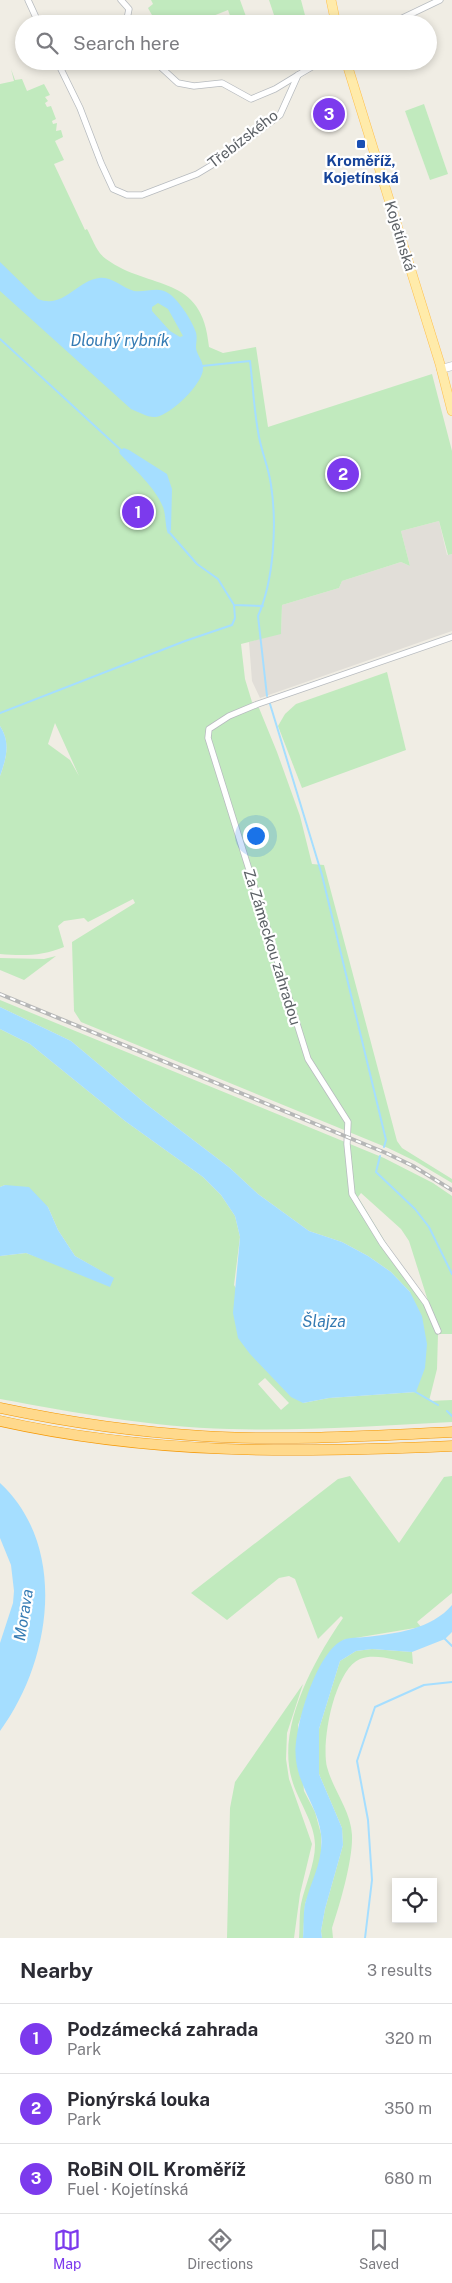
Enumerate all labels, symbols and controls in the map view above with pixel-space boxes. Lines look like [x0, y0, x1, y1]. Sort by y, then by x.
search box [15, 15, 437, 70]
icon: search [33, 29, 61, 57]
text: Search here [73, 32, 180, 54]
pin: 3 [313, 95, 345, 133]
street label: Třebízského [204, 106, 281, 171]
marker: Kroměříž, Kojetínská [355, 138, 367, 150]
place label: Kroměříž, Kojetínská [323, 152, 399, 186]
street label: Kojetínská [382, 199, 419, 273]
water label: Dlouhý rybník [71, 331, 170, 350]
pin: 2 [327, 455, 359, 493]
pin: 1 [122, 493, 154, 531]
your location [243, 823, 269, 849]
street label: Za Zámeckou zahradou [241, 867, 304, 1027]
water label: Šlajza [302, 1311, 346, 1331]
water label: Morava [10, 1588, 37, 1642]
map controls [392, 1878, 437, 1923]
button: locate [392, 1878, 437, 1923]
text: Nearby [20, 1958, 93, 1983]
text: 3 results [367, 1961, 432, 1980]
text: Podzámecká zahrada [67, 2018, 258, 2040]
text: 1 [33, 2029, 39, 2048]
text: 320 m [385, 2029, 432, 2048]
text: Park [67, 2040, 101, 2059]
text: Pionýrská louka [67, 2088, 210, 2110]
text: 2 [31, 2099, 41, 2118]
text: 350 m [384, 2099, 432, 2118]
text: Park [67, 2110, 101, 2129]
text: RoBiN OIL Kroměříž [67, 2158, 246, 2180]
text: 3 [31, 2169, 41, 2188]
text: 680 m [384, 2169, 432, 2188]
text: Fuel · Kojetínská [67, 2180, 188, 2199]
tab: Map [53, 2226, 81, 2272]
tab: Directions [187, 2226, 253, 2272]
tab: Saved [359, 2226, 399, 2272]

